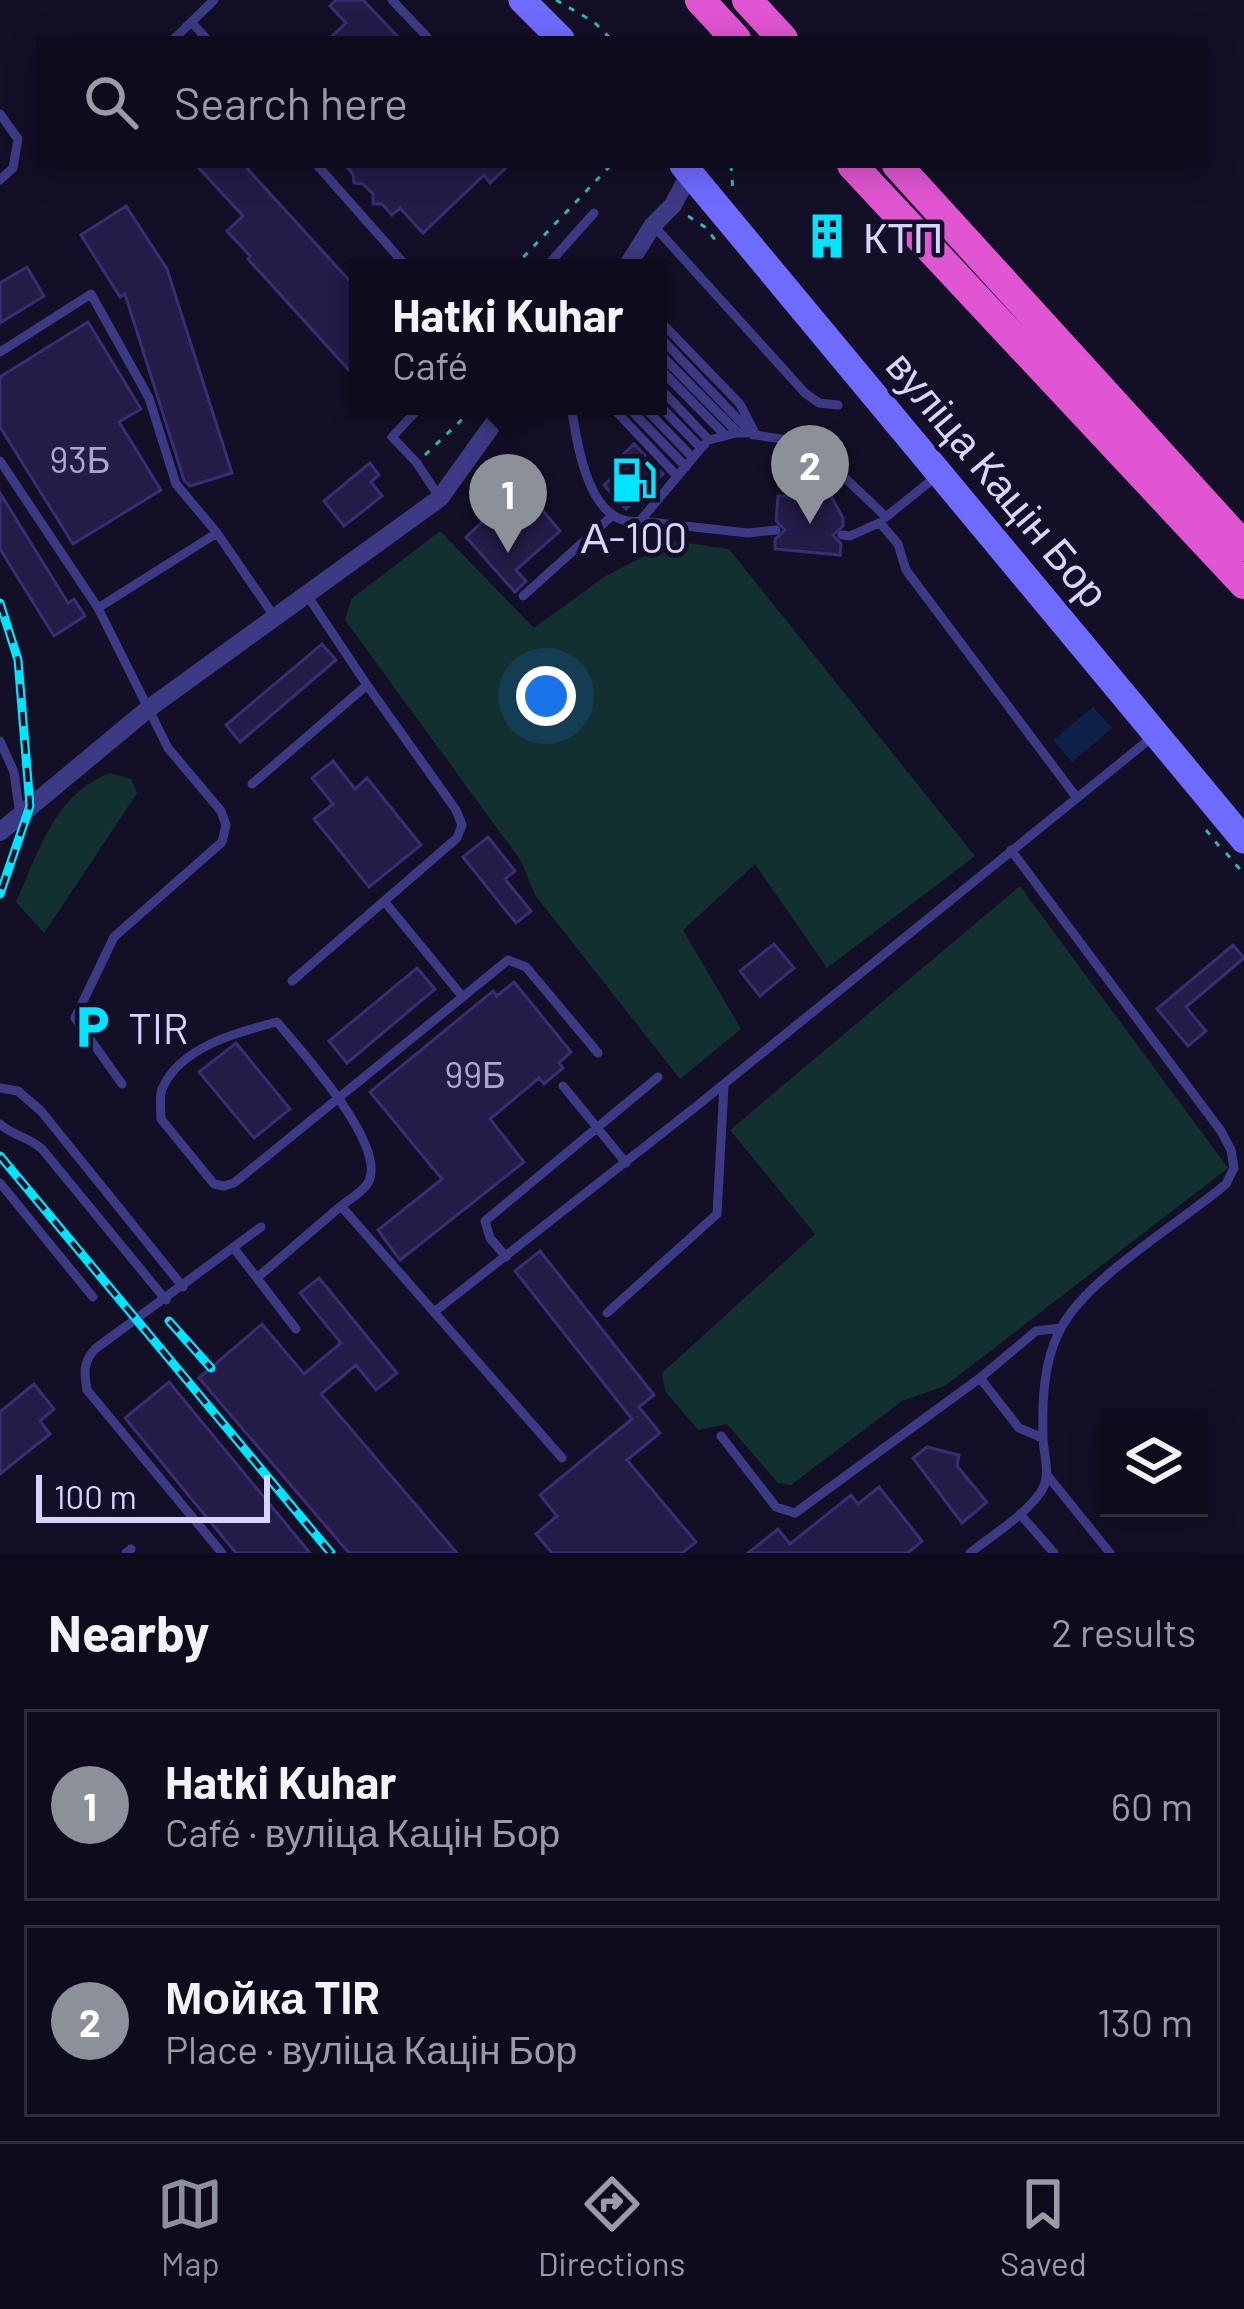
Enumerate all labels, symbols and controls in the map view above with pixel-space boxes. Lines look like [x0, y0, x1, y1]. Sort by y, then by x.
search box [36, 36, 1208, 168]
icon: search [78, 69, 144, 135]
text: Search here [174, 75, 408, 129]
building icon: КТП [802, 211, 852, 261]
place label: КТП [863, 211, 943, 261]
popup [349, 259, 667, 415]
text: Hatki Kuhar [392, 287, 624, 341]
street label: вуліца Кацін Бор [877, 340, 1120, 617]
text: Café [392, 341, 468, 388]
pin: 2 [771, 425, 849, 524]
house number: 93Б [50, 437, 110, 480]
pin: 1 [469, 454, 547, 553]
fuel station icon: А-100 [609, 455, 659, 505]
place label: А-100 [581, 511, 687, 561]
your location [516, 666, 576, 726]
parking icon: TIR [67, 1002, 117, 1052]
place label: TIR [128, 1002, 188, 1052]
house number: 99Б [444, 1052, 506, 1095]
map controls [1100, 1409, 1208, 1517]
button: layers [1100, 1409, 1208, 1517]
scale bar [36, 1469, 270, 1522]
text: 100 m [54, 1476, 137, 1516]
text: Nearby [48, 1601, 209, 1662]
text: 2 results [1051, 1608, 1196, 1655]
text: Hatki Kuhar [165, 1754, 396, 1808]
text: 1 [83, 1782, 97, 1829]
text: 60 m [1111, 1782, 1193, 1829]
text: Café · вуліца Кацін Бор [165, 1808, 560, 1855]
text: Мойка TIR [165, 1969, 380, 2023]
text: 2 [79, 1998, 101, 2045]
text: 130 m [1097, 1998, 1193, 2045]
text: Place · вуліца Кацін Бор [165, 2025, 577, 2072]
tab: Map [157, 2171, 223, 2283]
tab: Directions [538, 2171, 685, 2283]
tab: Saved [1000, 2171, 1087, 2283]

